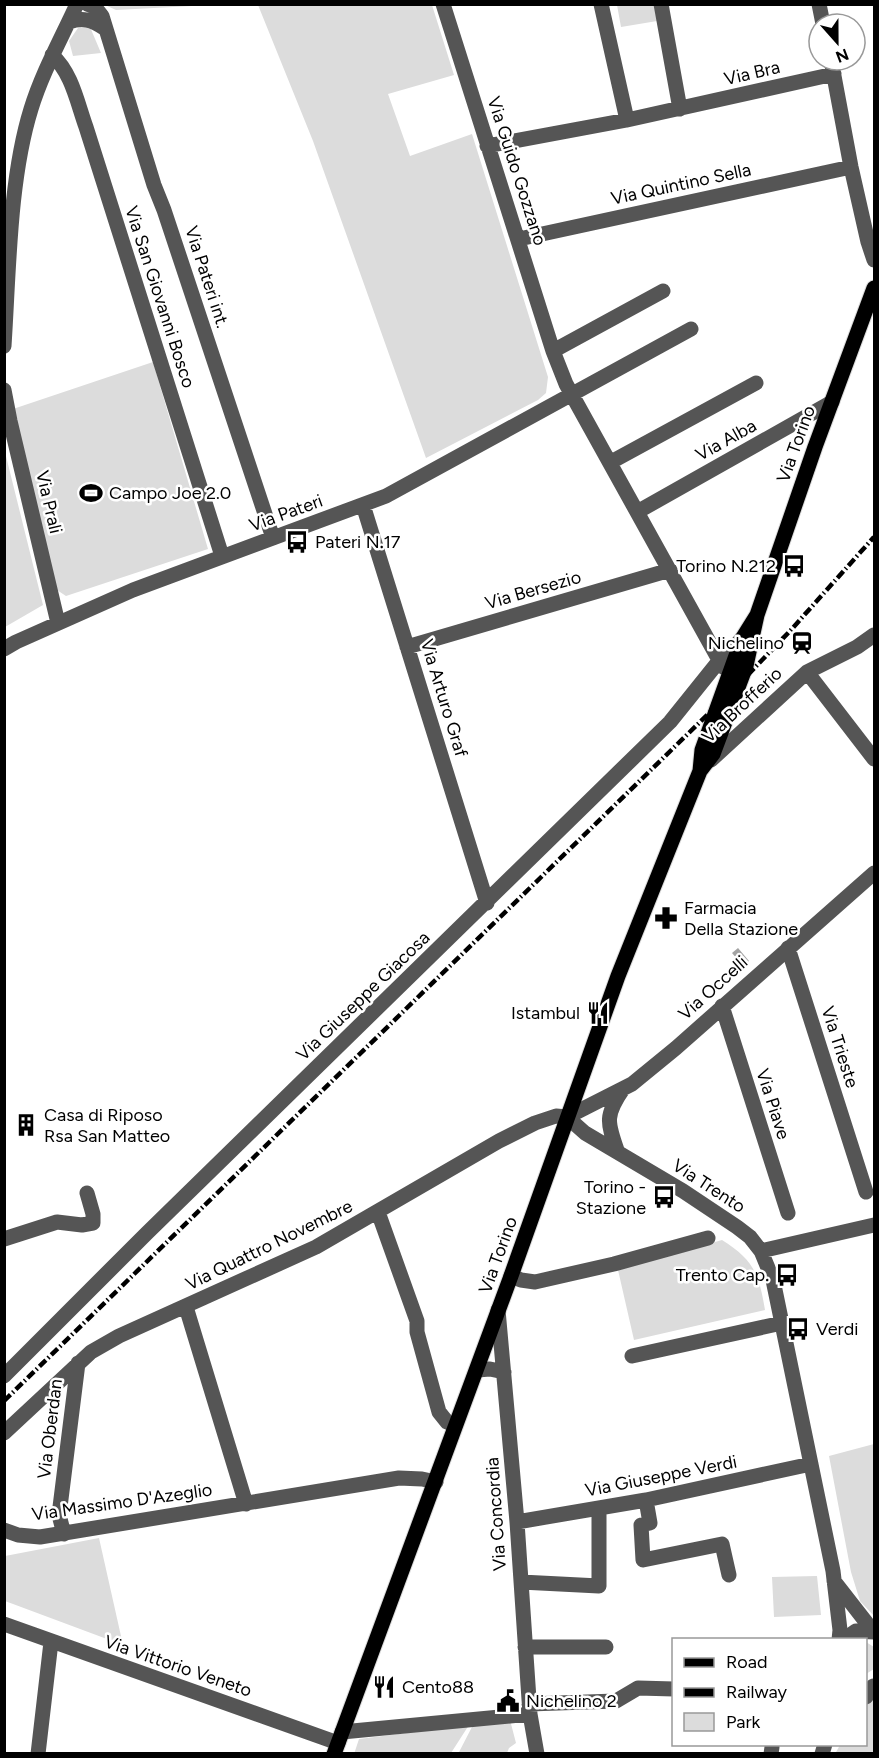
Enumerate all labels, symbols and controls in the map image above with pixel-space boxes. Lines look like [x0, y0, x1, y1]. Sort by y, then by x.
north arrow [807, 12, 867, 72]
text: N [833, 44, 851, 67]
street label: Via Bra [722, 56, 782, 90]
street label: Via Guido Gozzano [483, 94, 551, 248]
street label: Via Quintino Sella [609, 158, 753, 210]
street label: Via San Giovanni Bosco [120, 203, 200, 391]
street label: Via Pateri int. [180, 223, 234, 331]
street label: Via Torino [772, 403, 820, 485]
street label: Via Alba [692, 414, 760, 466]
street label: Via Prali [31, 468, 67, 536]
sports icon: Campo Joe 2.0 [78, 480, 104, 506]
place label: Campo Joe 2.0 [109, 482, 231, 504]
street label: Via Pateri [246, 490, 326, 536]
bus stop icon: Pateri N.17 [284, 529, 310, 555]
place label: Pateri N.17 [315, 531, 401, 553]
bus stop icon: Torino N.212 [781, 553, 807, 579]
place label: Torino N.212 [676, 555, 776, 577]
street label: Via Bersezio [482, 566, 584, 614]
station icon: Nichelino [789, 630, 815, 656]
place label: Nichelino [708, 632, 784, 654]
street label: Via Arturo Graf [416, 636, 472, 760]
street label: Via Brofferio [697, 662, 787, 748]
place label: Farmacia Della Stazione [684, 897, 798, 940]
pharmacy icon: Farmacia Della Stazione [653, 905, 679, 931]
street label: Via Giuseppe Giacosa [292, 927, 434, 1065]
street label: Via Occelli [674, 951, 752, 1025]
restaurant icon: Istambul [585, 1000, 611, 1026]
place label: Istambul [511, 1002, 580, 1024]
street label: Via Trieste [816, 1003, 864, 1091]
street label: Via Piave [751, 1066, 795, 1142]
place label: Casa di Riposo Rsa San Matteo [44, 1104, 170, 1147]
building icon: Casa di Riposo Rsa San Matteo [13, 1112, 39, 1138]
street label: Via Trento [668, 1154, 750, 1218]
place label: Torino - Stazione [576, 1176, 646, 1219]
bus stop icon: Torino - Stazione [651, 1184, 677, 1210]
street label: Via Quattro Novembre [182, 1195, 356, 1295]
street label: Via Torino [474, 1214, 522, 1296]
bus stop icon: Trento Cap. [774, 1262, 800, 1288]
place label: Trento Cap. [676, 1264, 769, 1286]
bus stop icon: Verdi [785, 1316, 811, 1342]
place label: Verdi [816, 1318, 858, 1340]
street label: Via Oberdan [33, 1378, 67, 1480]
street label: Via Giuseppe Verdi [583, 1450, 739, 1502]
street label: Via Concordia [481, 1456, 511, 1572]
street label: Via Massimo D'Azeglio [30, 1478, 214, 1526]
street label: Via Vittorio Veneto [101, 1630, 255, 1702]
legend [672, 1638, 867, 1746]
text: Road [726, 1651, 767, 1673]
restaurant icon: Cento88 [371, 1674, 397, 1700]
place label: Cento88 [402, 1676, 474, 1698]
text: Railway [726, 1681, 788, 1703]
public building icon: Nichelino 2 [495, 1688, 521, 1714]
place label: Nichelino 2 [526, 1690, 617, 1712]
text: Park [726, 1711, 761, 1733]

